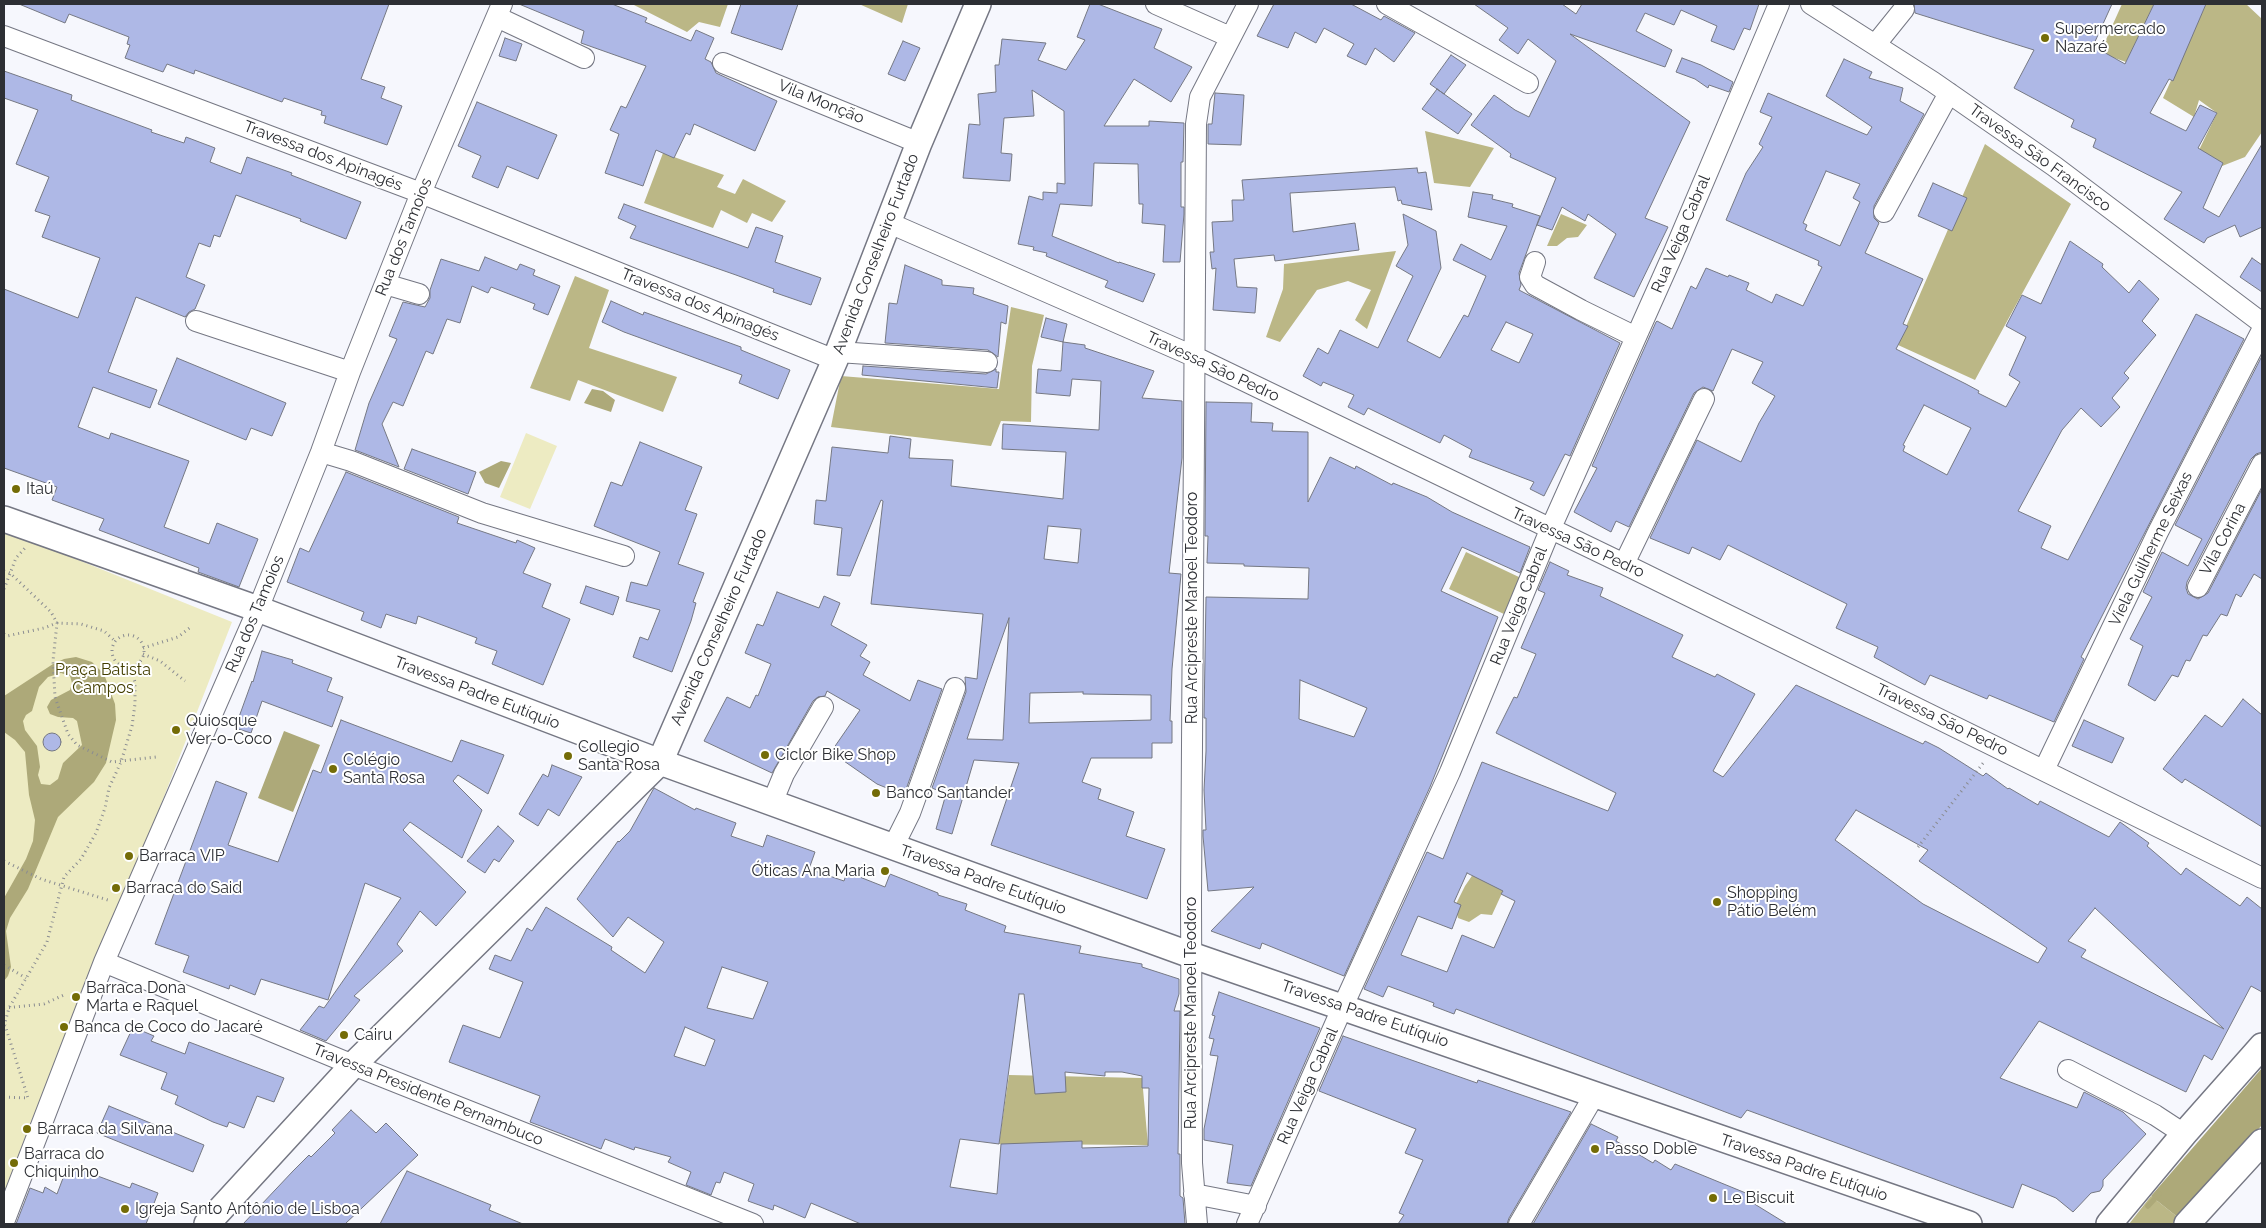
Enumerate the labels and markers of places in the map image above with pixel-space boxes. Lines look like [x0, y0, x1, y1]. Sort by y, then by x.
place label: Supermercado Nazaré [2055, 19, 2166, 57]
marker: Supermercado Nazaré [2039, 32, 2051, 44]
place label: Itaú [26, 479, 53, 499]
marker: Itaú [10, 483, 22, 495]
place label: Quiosque Ver-o-Coco [186, 711, 272, 749]
marker: Quiosque Ver-o-Coco [170, 724, 182, 736]
place label: Collegio Santa Rosa [578, 737, 660, 775]
place label: Ciclor Bike Shop [775, 745, 896, 765]
marker: Ciclor Bike Shop [759, 749, 771, 761]
place label: Colégio Santa Rosa [343, 750, 425, 788]
marker: Collegio Santa Rosa [562, 750, 574, 762]
marker: Colégio Santa Rosa [327, 763, 339, 775]
place label: Banco Santander [886, 783, 1013, 803]
marker: Banco Santander [870, 787, 882, 799]
place label: Barraca VIP [139, 846, 225, 866]
marker: Barraca VIP [123, 850, 135, 862]
place label: Óticas Ana Maria [751, 861, 875, 881]
marker: Óticas Ana Maria [879, 865, 891, 877]
place label: Barraca do Said [126, 878, 242, 898]
marker: Barraca do Said [110, 882, 122, 894]
place label: Shopping Pátio Belém [1727, 883, 1816, 921]
marker: Shopping Pátio Belém [1711, 896, 1723, 908]
place label: Barraca Dona Marta e Raquel [86, 978, 198, 1016]
marker: Barraca Dona Marta e Raquel [70, 991, 82, 1003]
place label: Banca de Coco do Jacaré [74, 1017, 263, 1037]
marker: Banca de Coco do Jacaré [58, 1021, 70, 1033]
place label: Cairu [354, 1025, 392, 1045]
marker: Cairu [338, 1029, 350, 1041]
place label: Barraca da Silvana [37, 1119, 173, 1139]
marker: Barraca da Silvana [21, 1123, 33, 1135]
place label: Passo Doble [1605, 1139, 1697, 1159]
marker: Passo Doble [1589, 1143, 1601, 1155]
place label: Barraca do Chiquinho [24, 1144, 104, 1182]
marker: Barraca do Chiquinho [8, 1157, 20, 1169]
place label: Le Biscuit [1723, 1188, 1795, 1208]
marker: Le Biscuit [1707, 1192, 1719, 1204]
place label: Igreja Santo Antônio de Lisboa [135, 1199, 360, 1219]
marker: Igreja Santo Antônio de Lisboa [119, 1203, 131, 1215]

